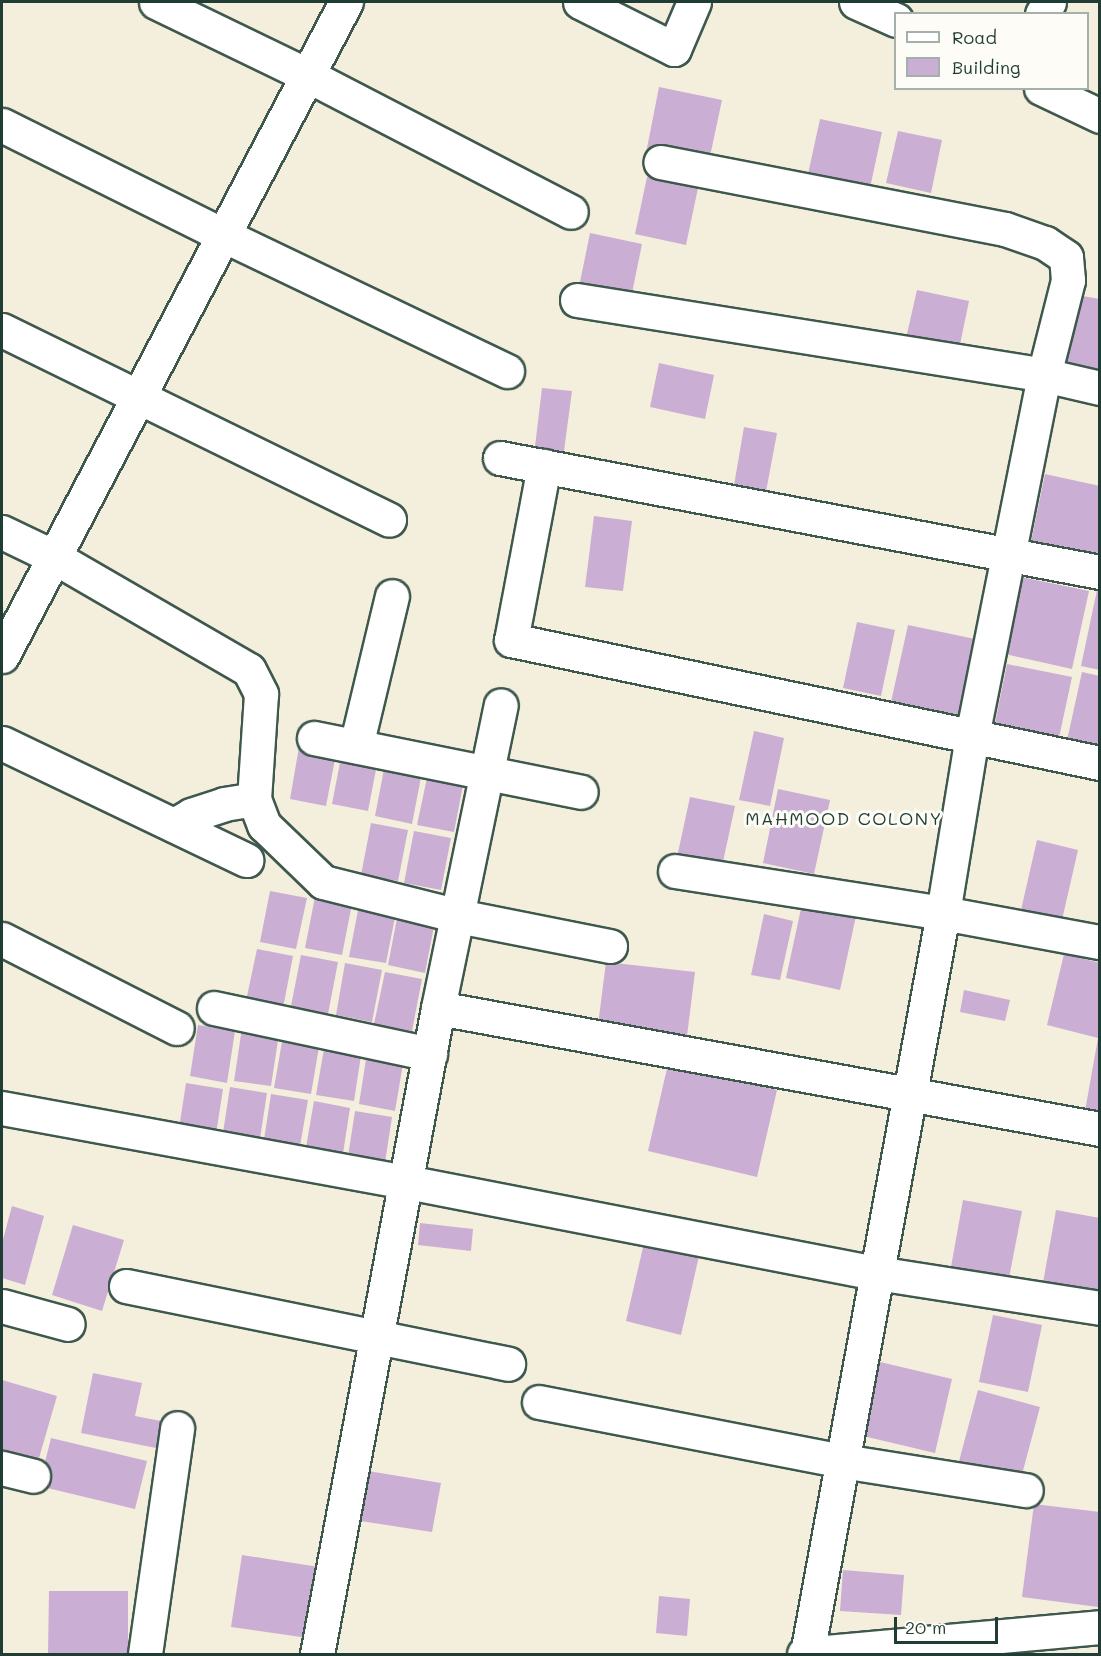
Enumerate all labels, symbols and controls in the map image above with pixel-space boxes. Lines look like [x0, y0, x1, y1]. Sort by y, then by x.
legend [894, 12, 1089, 90]
text: Road [952, 25, 997, 49]
text: Building [952, 55, 1020, 79]
district label: MAHMOOD COLONY [745, 807, 943, 829]
scale bar [897, 1605, 1000, 1643]
text: 20 m [905, 1615, 946, 1639]

